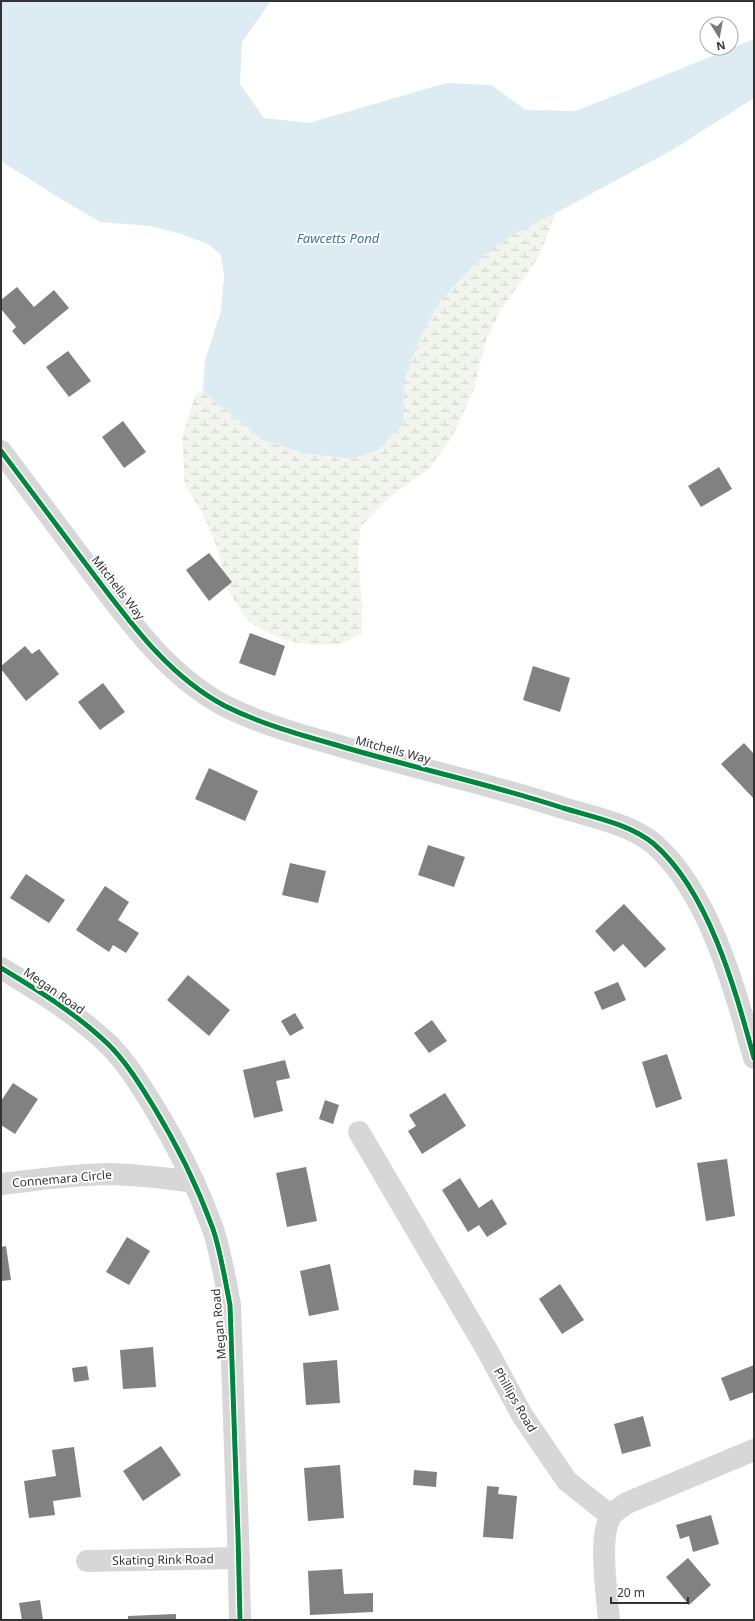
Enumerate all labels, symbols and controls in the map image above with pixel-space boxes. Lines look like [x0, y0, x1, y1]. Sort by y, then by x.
north arrow [699, 16, 739, 56]
text: N [715, 38, 727, 55]
water label: Fawcetts Pond [297, 229, 380, 247]
street label: Mitchells Way [88, 552, 149, 624]
street label: Mitchells Way [354, 731, 433, 768]
street label: Megan Road [20, 963, 88, 1018]
street label: Connemara Circle [11, 1166, 113, 1191]
street label: Megan Road [207, 1288, 230, 1360]
street label: Phillips Road [490, 1364, 541, 1435]
street label: Skating Rink Road [112, 1550, 214, 1569]
scale bar [611, 1579, 688, 1605]
text: 20 m [617, 1584, 645, 1601]

